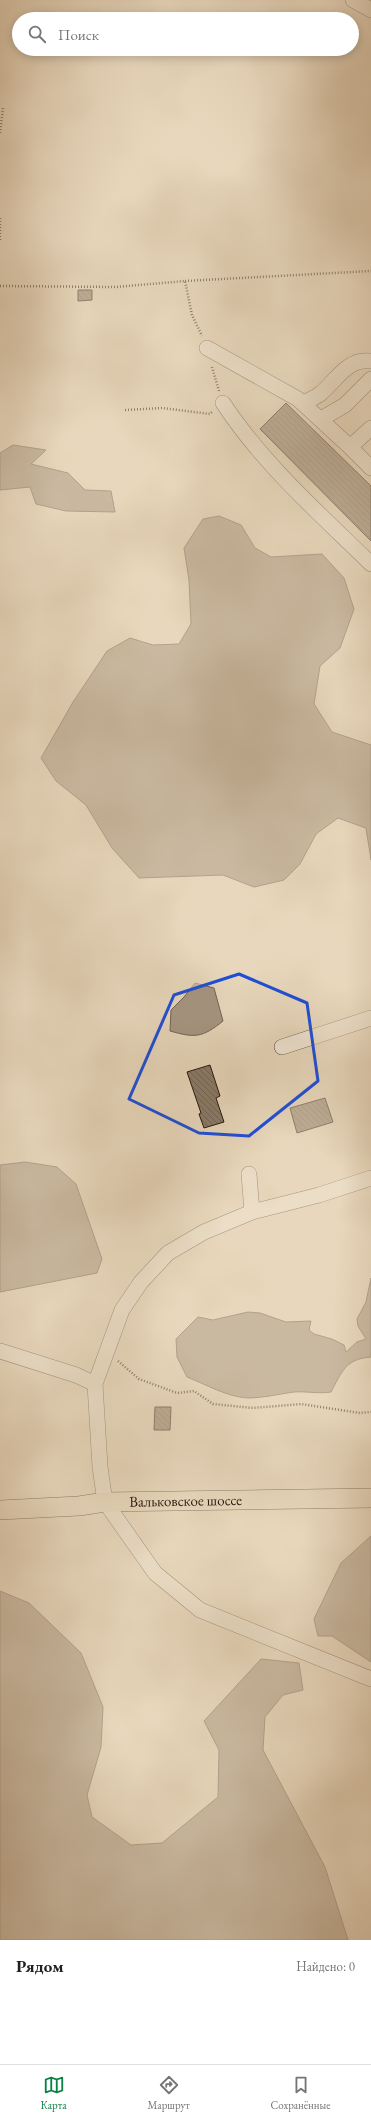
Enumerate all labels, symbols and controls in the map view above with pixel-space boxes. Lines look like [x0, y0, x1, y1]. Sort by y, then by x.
search box [12, 12, 359, 56]
icon: search [26, 23, 48, 45]
text: Поиск [58, 25, 99, 44]
street label: Вальковское шоссе [129, 1490, 242, 1511]
text: Рядом [16, 1955, 64, 1977]
text: Найдено: 0 [296, 1958, 355, 1975]
tab: Карта [40, 2074, 67, 2112]
tab: Маршрут [148, 2074, 190, 2112]
tab: Сохранённые [271, 2074, 331, 2112]

